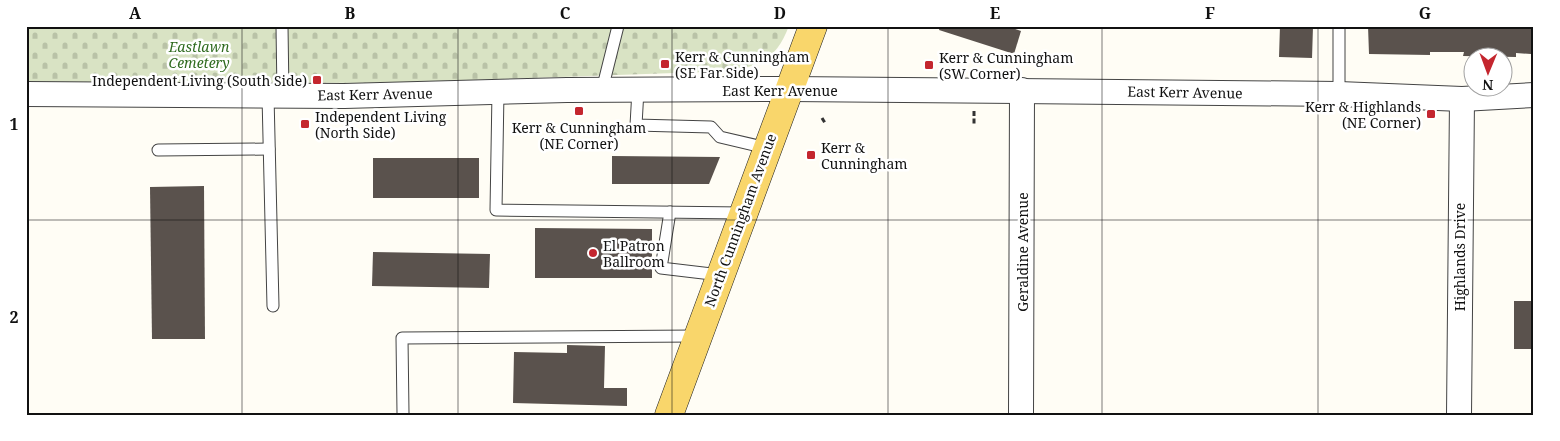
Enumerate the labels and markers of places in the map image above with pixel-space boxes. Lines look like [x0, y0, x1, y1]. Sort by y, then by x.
place label: Kerr & Cunningham (SE Far Side) [675, 47, 809, 82]
place label: Kerr & Cunningham (SW Corner) [939, 48, 1073, 83]
marker: Kerr & Cunningham (SE Far Side) [659, 58, 671, 70]
marker: Kerr & Cunningham (SW Corner) [923, 59, 935, 71]
place label: Independent Living (South Side) [92, 71, 307, 90]
marker: Independent Living (South Side) [311, 74, 323, 86]
place label: Kerr & Highlands (NE Corner) [1305, 97, 1421, 132]
marker: Kerr & Cunningham (NE Corner) [573, 105, 585, 117]
place label: Independent Living (North Side) [315, 107, 447, 142]
marker: Kerr & Highlands (NE Corner) [1425, 108, 1437, 120]
marker: Independent Living (North Side) [299, 118, 311, 130]
place label: Kerr & Cunningham (NE Corner) [512, 118, 646, 153]
place label: Kerr & Cunningham [821, 138, 908, 173]
marker: Kerr & Cunningham [805, 149, 817, 161]
place label: El Patron Ballroom [603, 236, 665, 271]
marker: El Patron Ballroom [587, 247, 599, 259]

